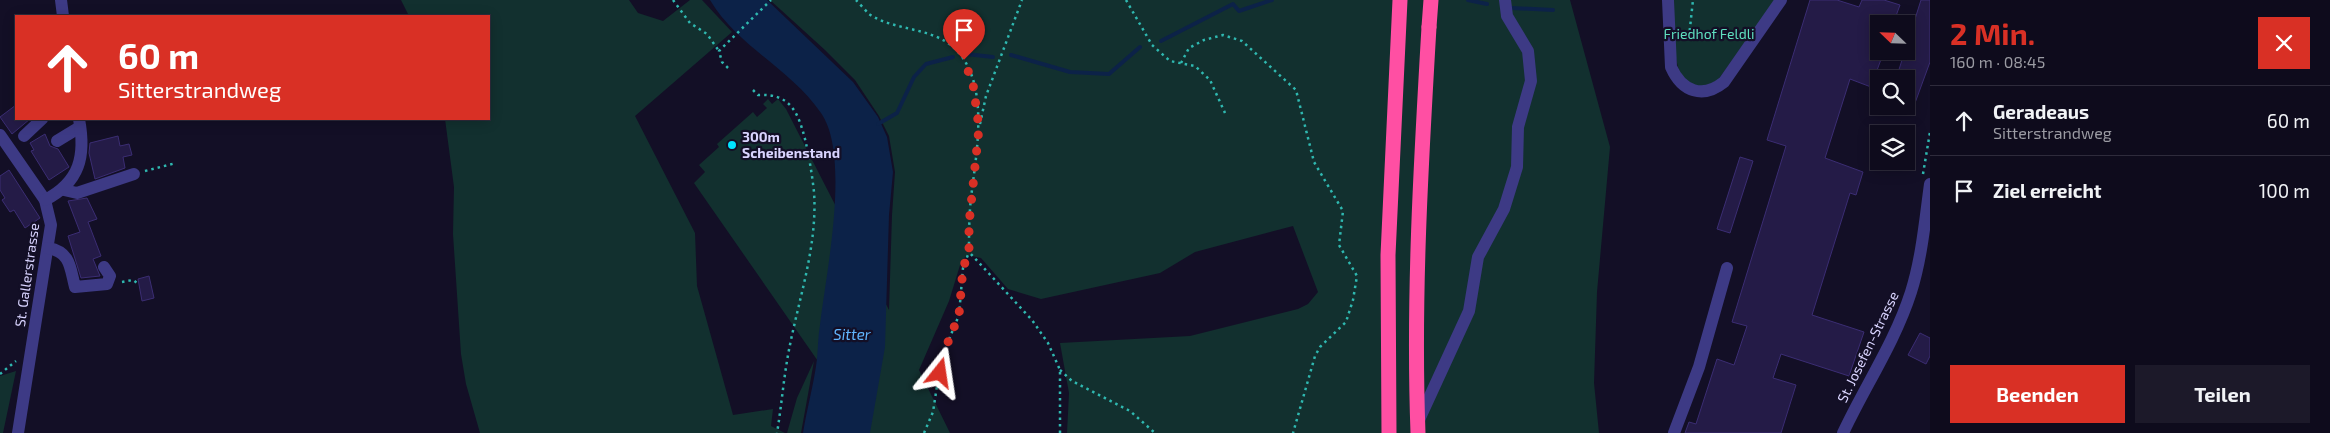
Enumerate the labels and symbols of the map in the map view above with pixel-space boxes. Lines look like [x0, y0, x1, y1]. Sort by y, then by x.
pin [943, 9, 985, 60]
north arrow [1870, 15, 1915, 60]
park label: Friedhof Feldli [1664, 25, 1754, 42]
place label: 300m Scheibenstand [742, 128, 840, 161]
marker: 300m Scheibenstand [726, 139, 738, 151]
street label: St. Gallerstrasse [11, 222, 42, 328]
street label: St. Josefen-Strasse [1833, 288, 1902, 405]
water label: Sitter [833, 325, 872, 343]
position arrow [913, 346, 965, 398]

